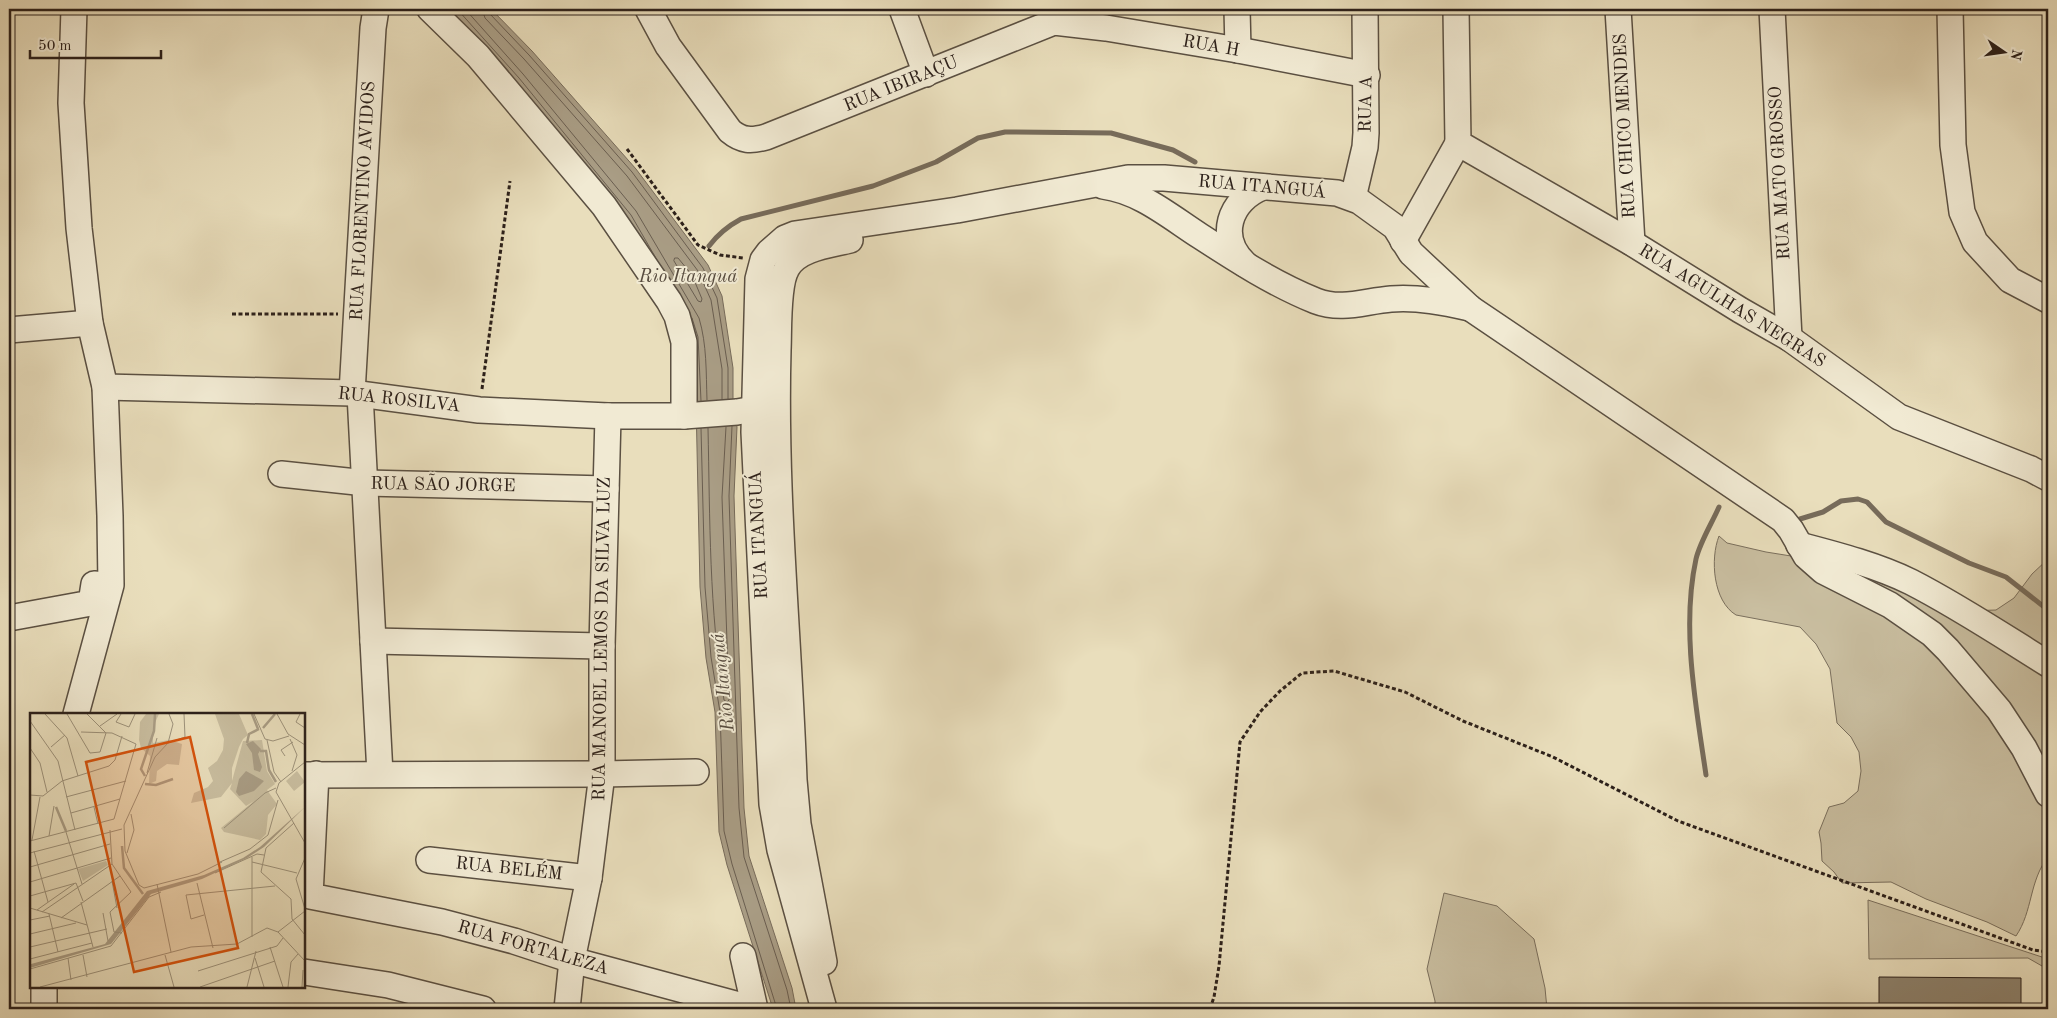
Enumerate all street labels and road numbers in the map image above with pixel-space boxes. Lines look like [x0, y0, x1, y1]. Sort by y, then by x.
street label: RUA H [1181, 32, 1241, 60]
street label: RUA CHICO MENDES [1611, 33, 1639, 219]
street label: RUA IBIRAÇU [841, 53, 961, 115]
street label: RUA A [1357, 75, 1376, 133]
street label: RUA FLORENTINO AVIDOS [348, 81, 378, 321]
street label: RUA MATO GROSSO [1766, 85, 1794, 261]
street label: RUA ITANGUÁ [1197, 168, 1327, 202]
street label: RUA AGULHAS NEGRAS [1635, 241, 1829, 371]
street label: RUA ROSILVA [337, 385, 461, 415]
street label: RUA ITANGUÁ [743, 470, 771, 600]
street label: RUA SÃO JORGE [370, 471, 516, 495]
street label: RUA MANOEL LEMOS DA SILVA LUZ [590, 477, 614, 801]
street label: RUA BELÉM [454, 850, 564, 884]
street label: RUA FORTALEZA [455, 918, 611, 978]

